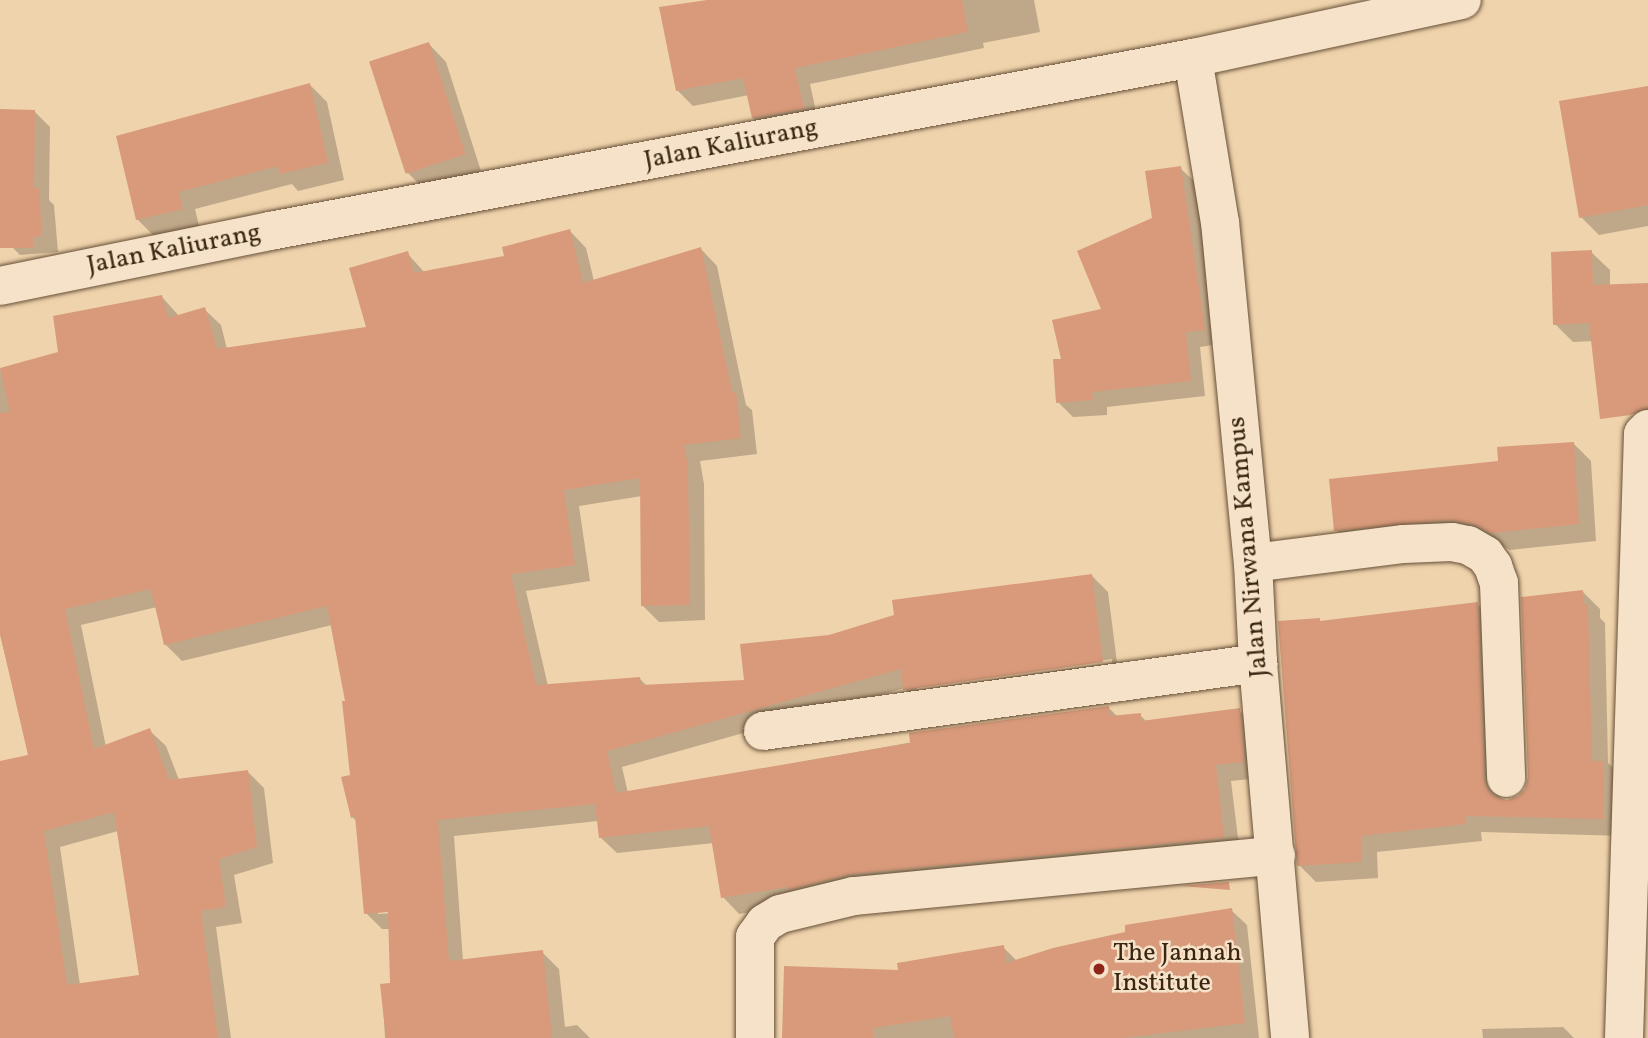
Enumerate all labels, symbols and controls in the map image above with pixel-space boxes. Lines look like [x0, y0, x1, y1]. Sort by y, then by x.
street label: Jalan Kaliurang [641, 113, 821, 177]
street label: Jalan Kaliurang [84, 218, 264, 282]
street label: Jalan Nirwana Kampus [1222, 415, 1276, 679]
place label: The Jannah Institute [1113, 938, 1242, 1000]
marker: The Jannah Institute [1091, 961, 1107, 977]

